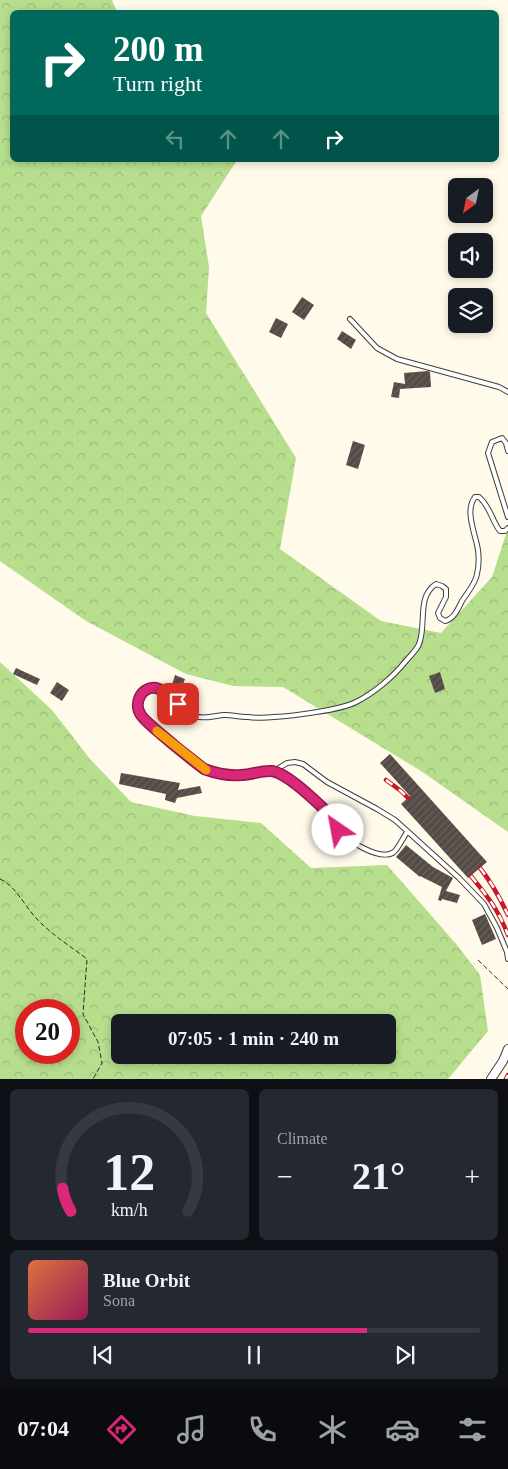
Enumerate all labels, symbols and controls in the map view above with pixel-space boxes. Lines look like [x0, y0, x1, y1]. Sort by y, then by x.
icon: right [30, 30, 95, 95]
text: 200 m [113, 30, 203, 69]
text: Turn right [113, 71, 202, 96]
icon: left [161, 125, 189, 153]
icon: ahead [214, 125, 242, 153]
icon: ahead [267, 125, 295, 153]
icon: right [320, 125, 348, 153]
north arrow [448, 178, 492, 222]
map controls [448, 178, 493, 333]
button: sound [448, 233, 493, 278]
button: layers [448, 288, 493, 333]
pin [157, 683, 199, 725]
icon: arrive [164, 690, 192, 718]
position arrow [311, 803, 363, 855]
speed limit sign: 20 [15, 999, 80, 1064]
text: 07:05 · 1 min · 240 m [168, 1028, 339, 1049]
text: Climate [277, 1130, 328, 1147]
text: 12 [104, 1144, 156, 1201]
text: 21° [352, 1155, 405, 1197]
text: − [277, 1161, 293, 1192]
text: + [464, 1161, 480, 1192]
text: km/h [111, 1200, 148, 1220]
text: Blue Orbit [103, 1270, 190, 1291]
text: Sona [103, 1292, 135, 1309]
icon: previous [89, 1341, 117, 1369]
icon: pause [240, 1341, 268, 1369]
icon: next [391, 1341, 419, 1369]
icon: directions [104, 1412, 139, 1447]
icon: music [174, 1412, 209, 1447]
icon: phone [245, 1412, 280, 1447]
icon: climate [315, 1412, 350, 1447]
icon: car [385, 1412, 420, 1447]
icon: filters [455, 1412, 490, 1447]
text: 07:04 [18, 1416, 69, 1441]

